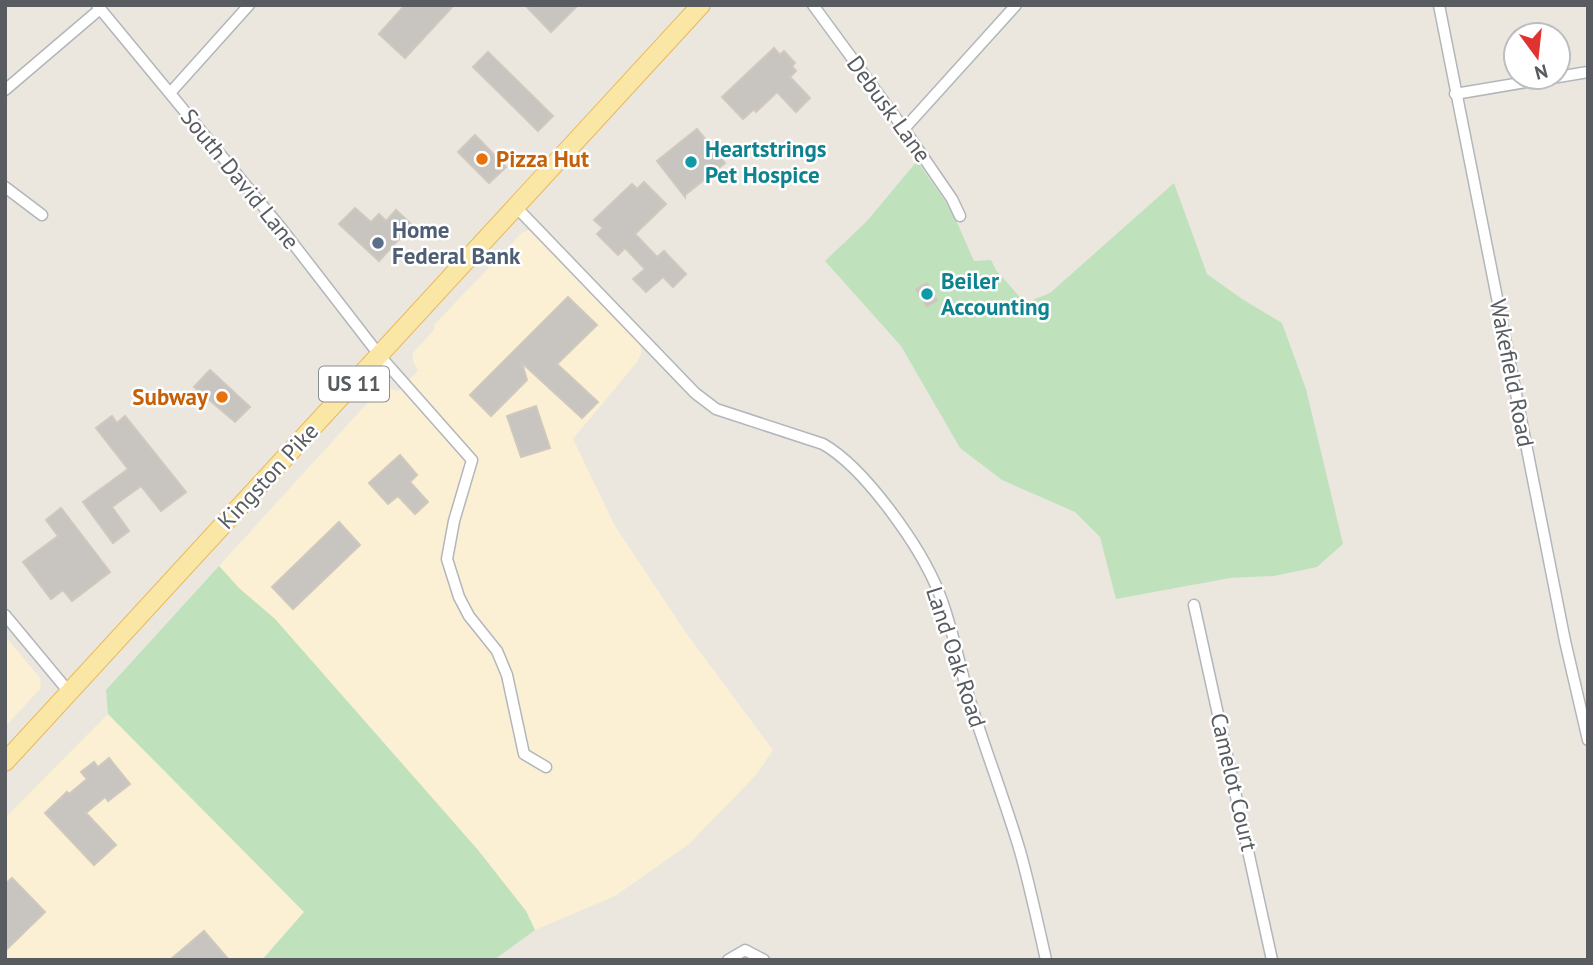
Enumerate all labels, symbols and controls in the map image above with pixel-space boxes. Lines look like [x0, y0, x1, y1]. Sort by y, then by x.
north arrow [1502, 21, 1572, 91]
street label: Debusk Lane [841, 50, 938, 168]
text: N [1532, 59, 1551, 86]
street label: South David Lane [175, 102, 306, 255]
place label: Heartstrings Pet Hospice [705, 134, 827, 189]
place label: Pizza Hut [496, 144, 589, 173]
marker: Pizza Hut [474, 151, 490, 167]
marker: Heartstrings Pet Hospice [683, 154, 699, 170]
place label: Home Federal Bank [392, 215, 521, 270]
marker: Home Federal Bank [370, 235, 386, 251]
place label: Beiler Accounting [941, 266, 1050, 321]
marker: Beiler Accounting [919, 286, 935, 302]
street label: Wakefield Road [1484, 297, 1541, 449]
road number: US 11 [319, 366, 389, 402]
place label: Subway [132, 382, 209, 411]
marker: Subway [214, 389, 230, 405]
street label: Kingston Pike [211, 416, 324, 535]
street label: Land Oak Road [920, 583, 993, 731]
street label: Camelot Court [1205, 710, 1265, 854]

